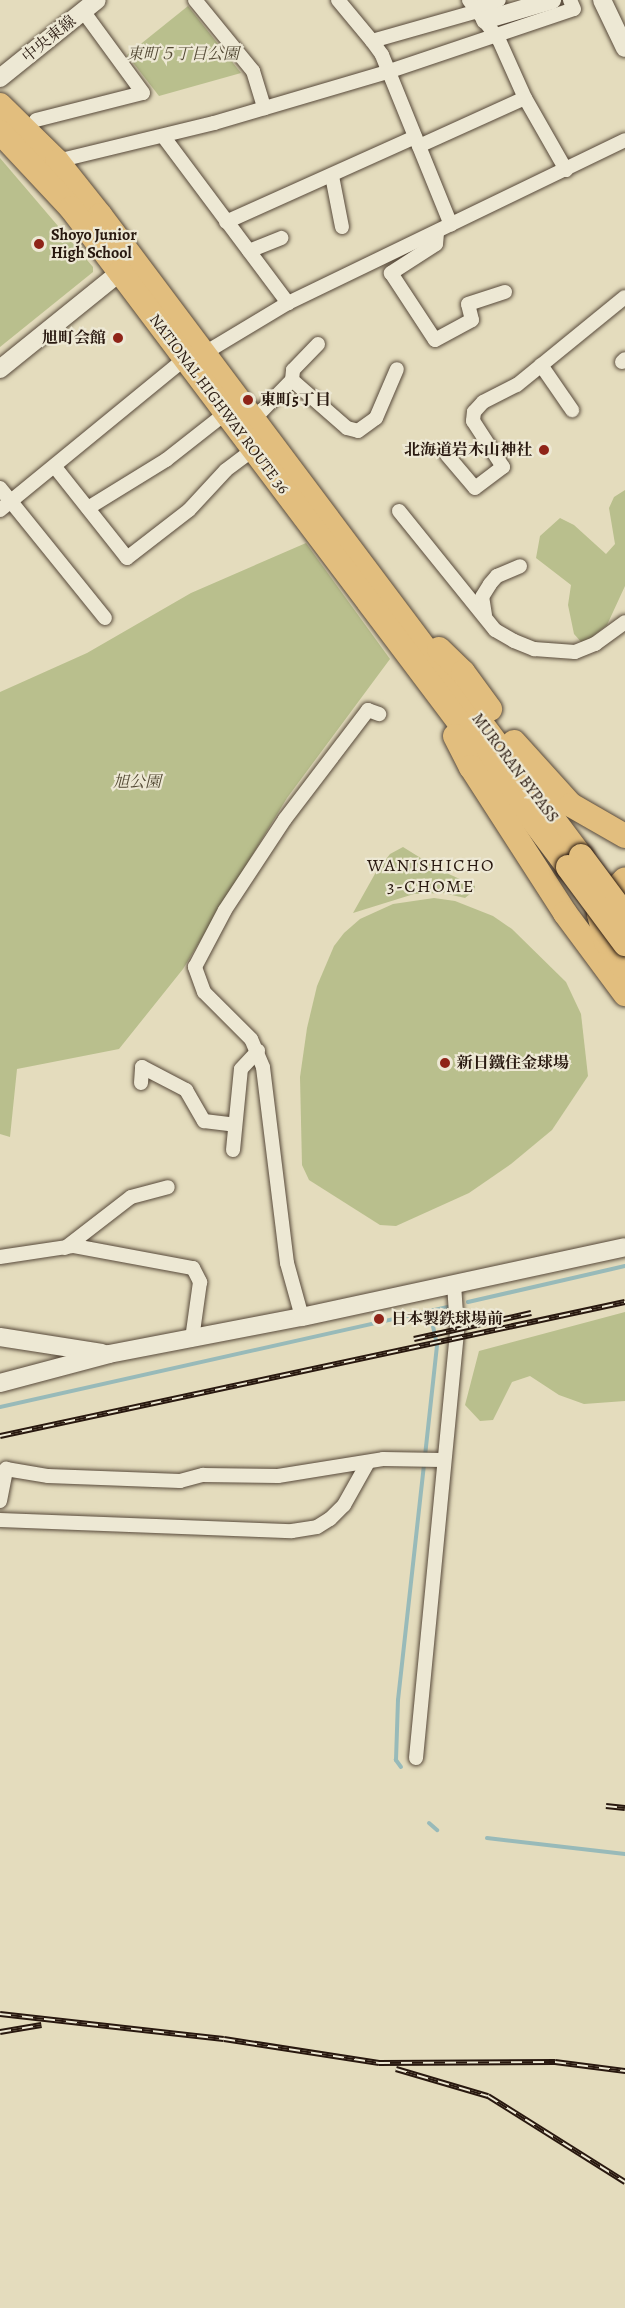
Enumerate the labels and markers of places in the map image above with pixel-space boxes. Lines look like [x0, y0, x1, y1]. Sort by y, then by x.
place label: Shoyo Junior High School [51, 225, 137, 263]
marker: Shoyo Junior High School [32, 237, 46, 251]
place label: 旭町会館 [42, 328, 106, 348]
marker: 旭町会館 [111, 331, 125, 345]
place label: 東町5丁目 [260, 390, 331, 410]
marker: 東町5丁目 [241, 393, 255, 407]
place label: 北海道岩木山神社 [404, 440, 532, 460]
marker: 北海道岩木山神社 [537, 443, 551, 457]
place label: 新日鐵住金球場 [457, 1053, 569, 1073]
marker: 新日鐵住金球場 [438, 1056, 452, 1070]
place label: 日本製鉄球場前 [391, 1309, 503, 1329]
marker: 日本製鉄球場前 [372, 1312, 386, 1326]

